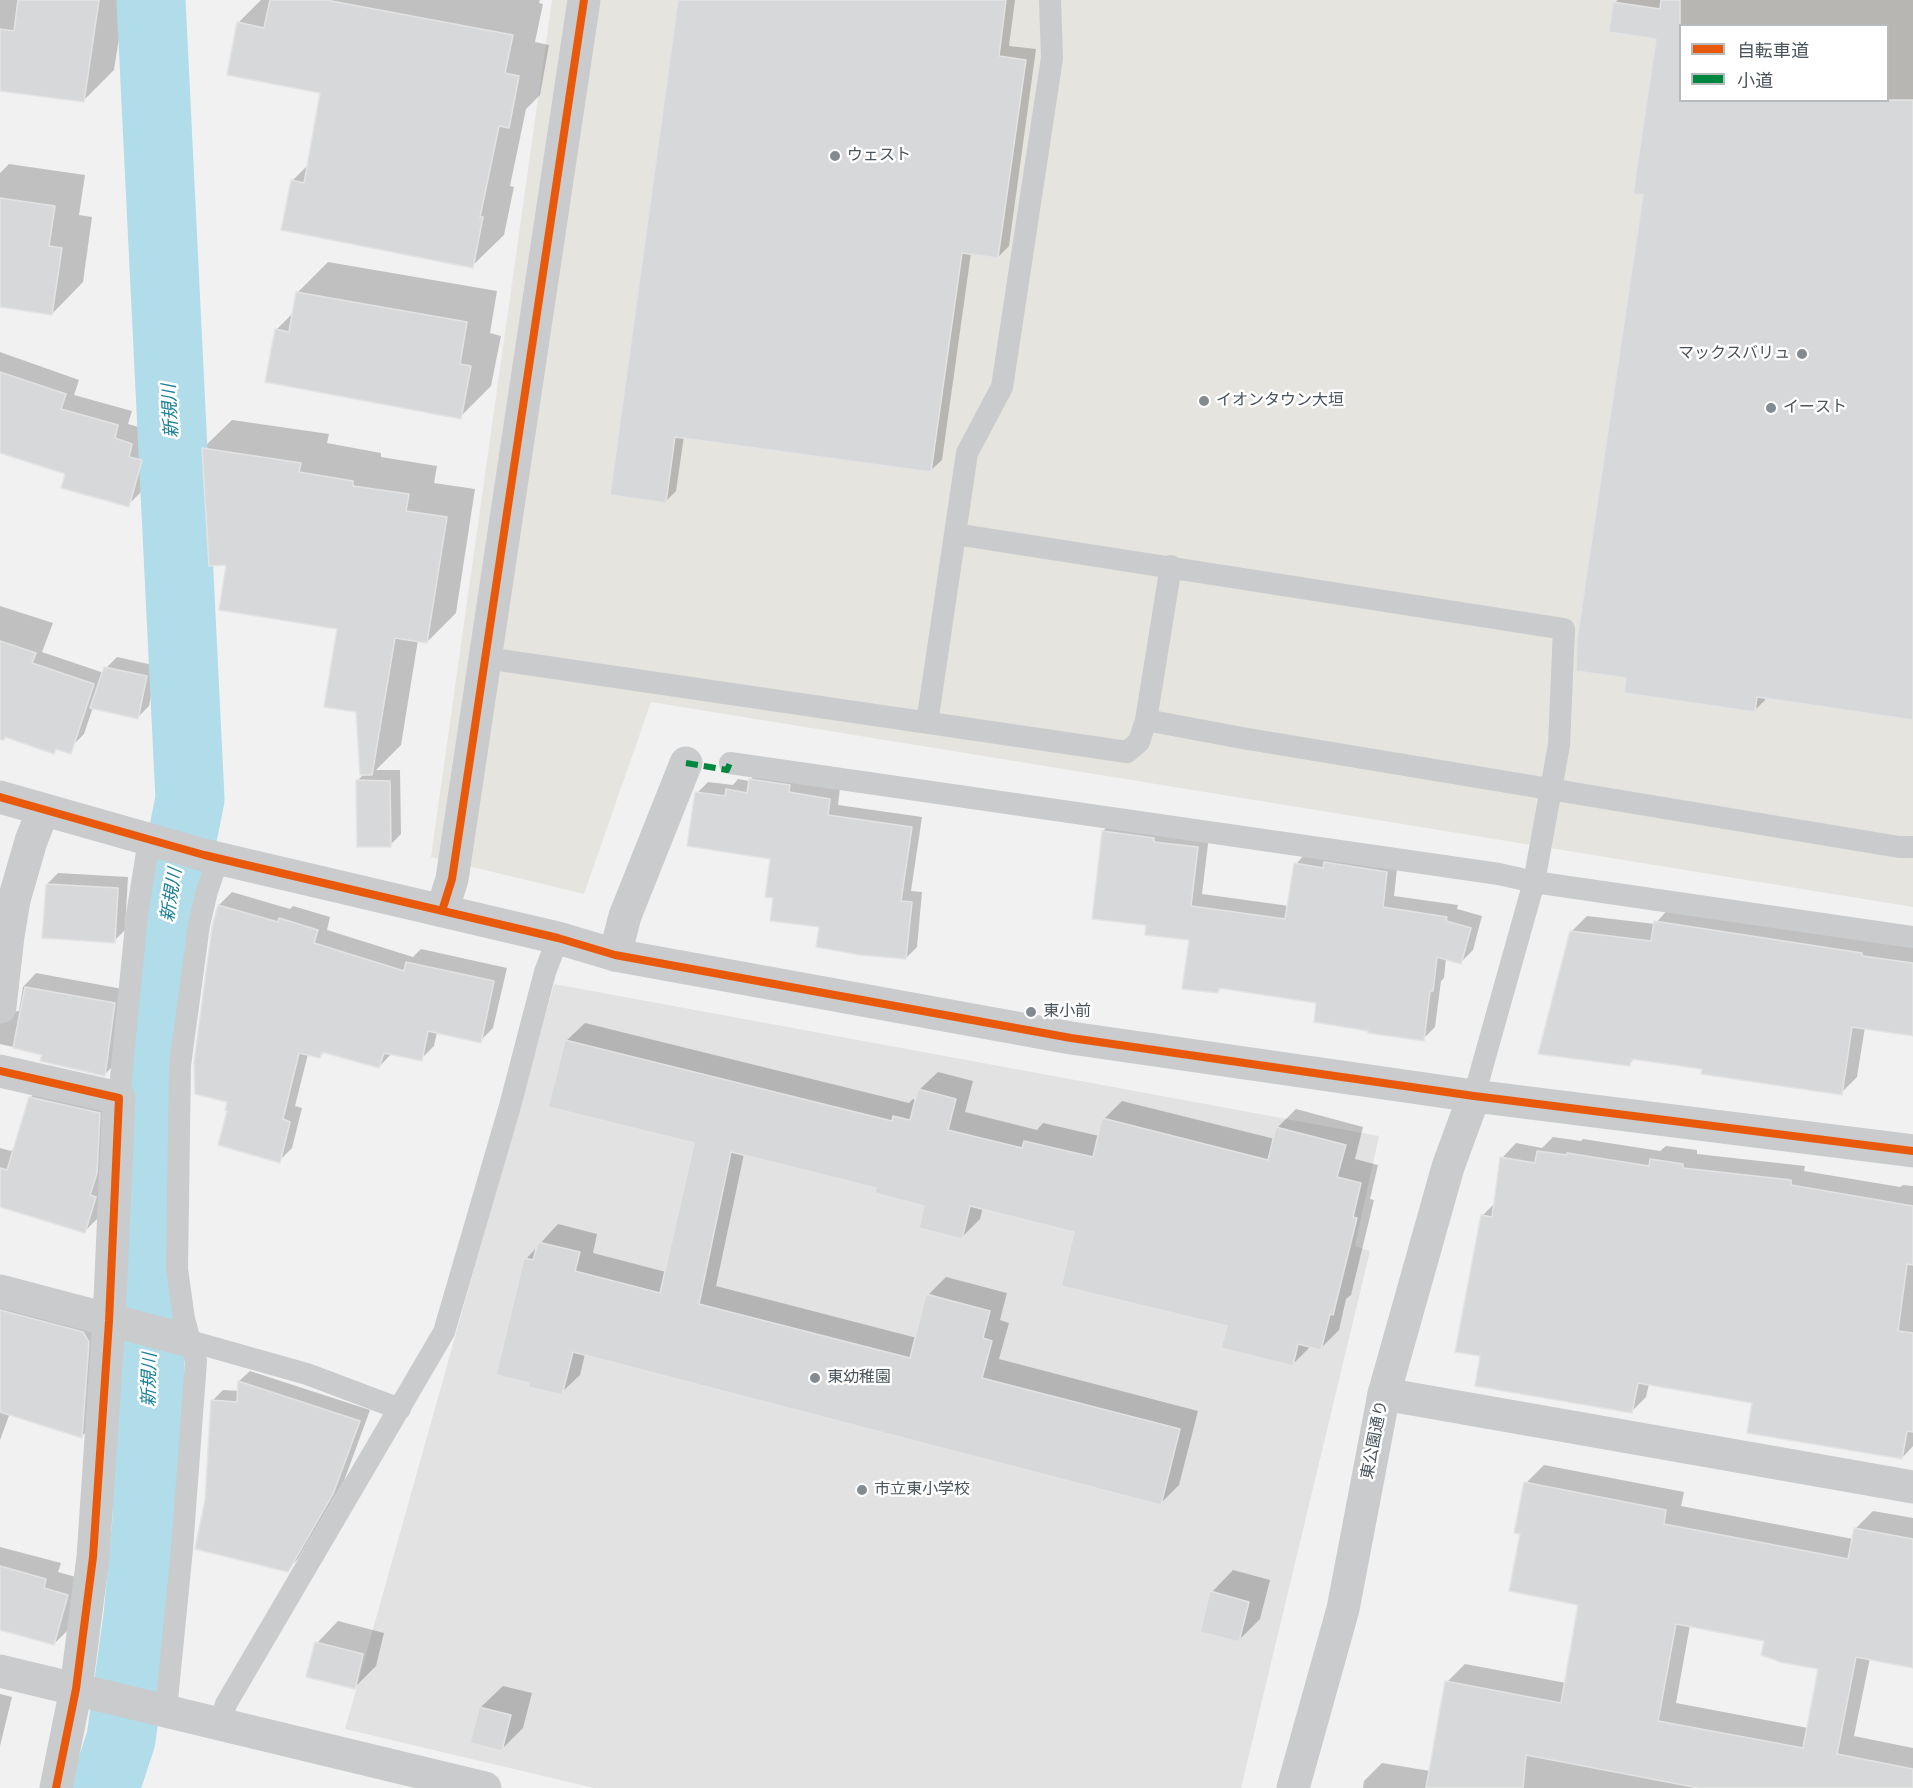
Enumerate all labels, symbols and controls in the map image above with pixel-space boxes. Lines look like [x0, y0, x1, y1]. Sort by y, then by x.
legend [1679, 24, 1889, 102]
text: 自転車道 [1737, 41, 1809, 61]
text: 小道 [1737, 71, 1773, 91]
place label: ウェスト [847, 146, 911, 166]
marker: ウェスト [828, 149, 842, 163]
place label: マックスバリュ [1678, 344, 1790, 364]
marker: マックスバリュ [1795, 347, 1809, 361]
water label: 新規川 [159, 383, 183, 439]
place label: イオンタウン大垣 [1216, 391, 1344, 411]
marker: イオンタウン大垣 [1197, 394, 1211, 408]
place label: イースト [1783, 398, 1847, 418]
marker: イースト [1764, 401, 1778, 415]
water label: 新規川 [157, 867, 187, 923]
place label: 東小前 [1043, 1002, 1091, 1022]
marker: 東小前 [1024, 1005, 1038, 1019]
water label: 新規川 [139, 1353, 161, 1407]
place label: 東幼稚園 [827, 1368, 891, 1388]
marker: 東幼稚園 [808, 1371, 822, 1385]
street label: 東公園通り [1358, 1399, 1392, 1481]
place label: 市立東小学校 [874, 1480, 970, 1500]
marker: 市立東小学校 [855, 1483, 869, 1497]

